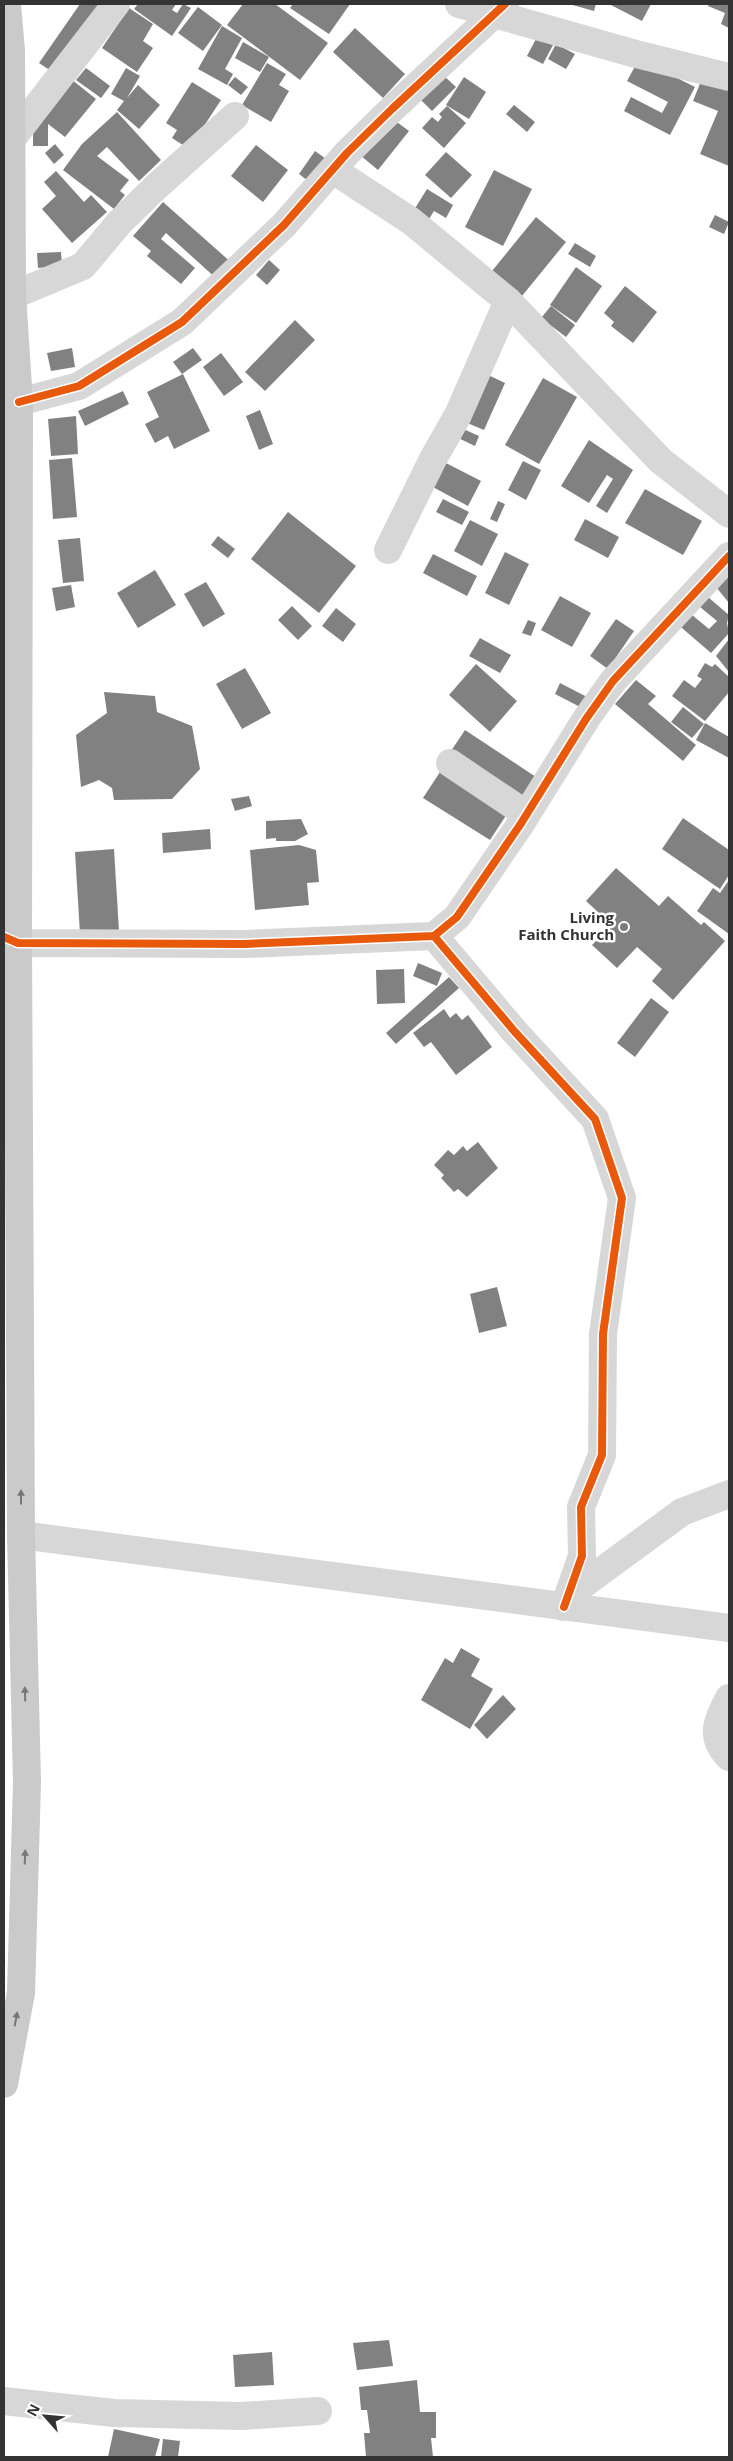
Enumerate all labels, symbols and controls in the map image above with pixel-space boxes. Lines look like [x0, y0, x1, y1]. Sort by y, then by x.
place label: Living Faith Church [518, 907, 615, 944]
marker: Living Faith Church [618, 921, 630, 933]
one-way arrow [17, 1489, 25, 1505]
one-way arrow [21, 1686, 29, 1702]
one-way arrow [21, 1849, 29, 1865]
one-way arrow [12, 2011, 20, 2026]
north arrow [20, 2391, 70, 2441]
text: N [22, 2400, 44, 2419]

